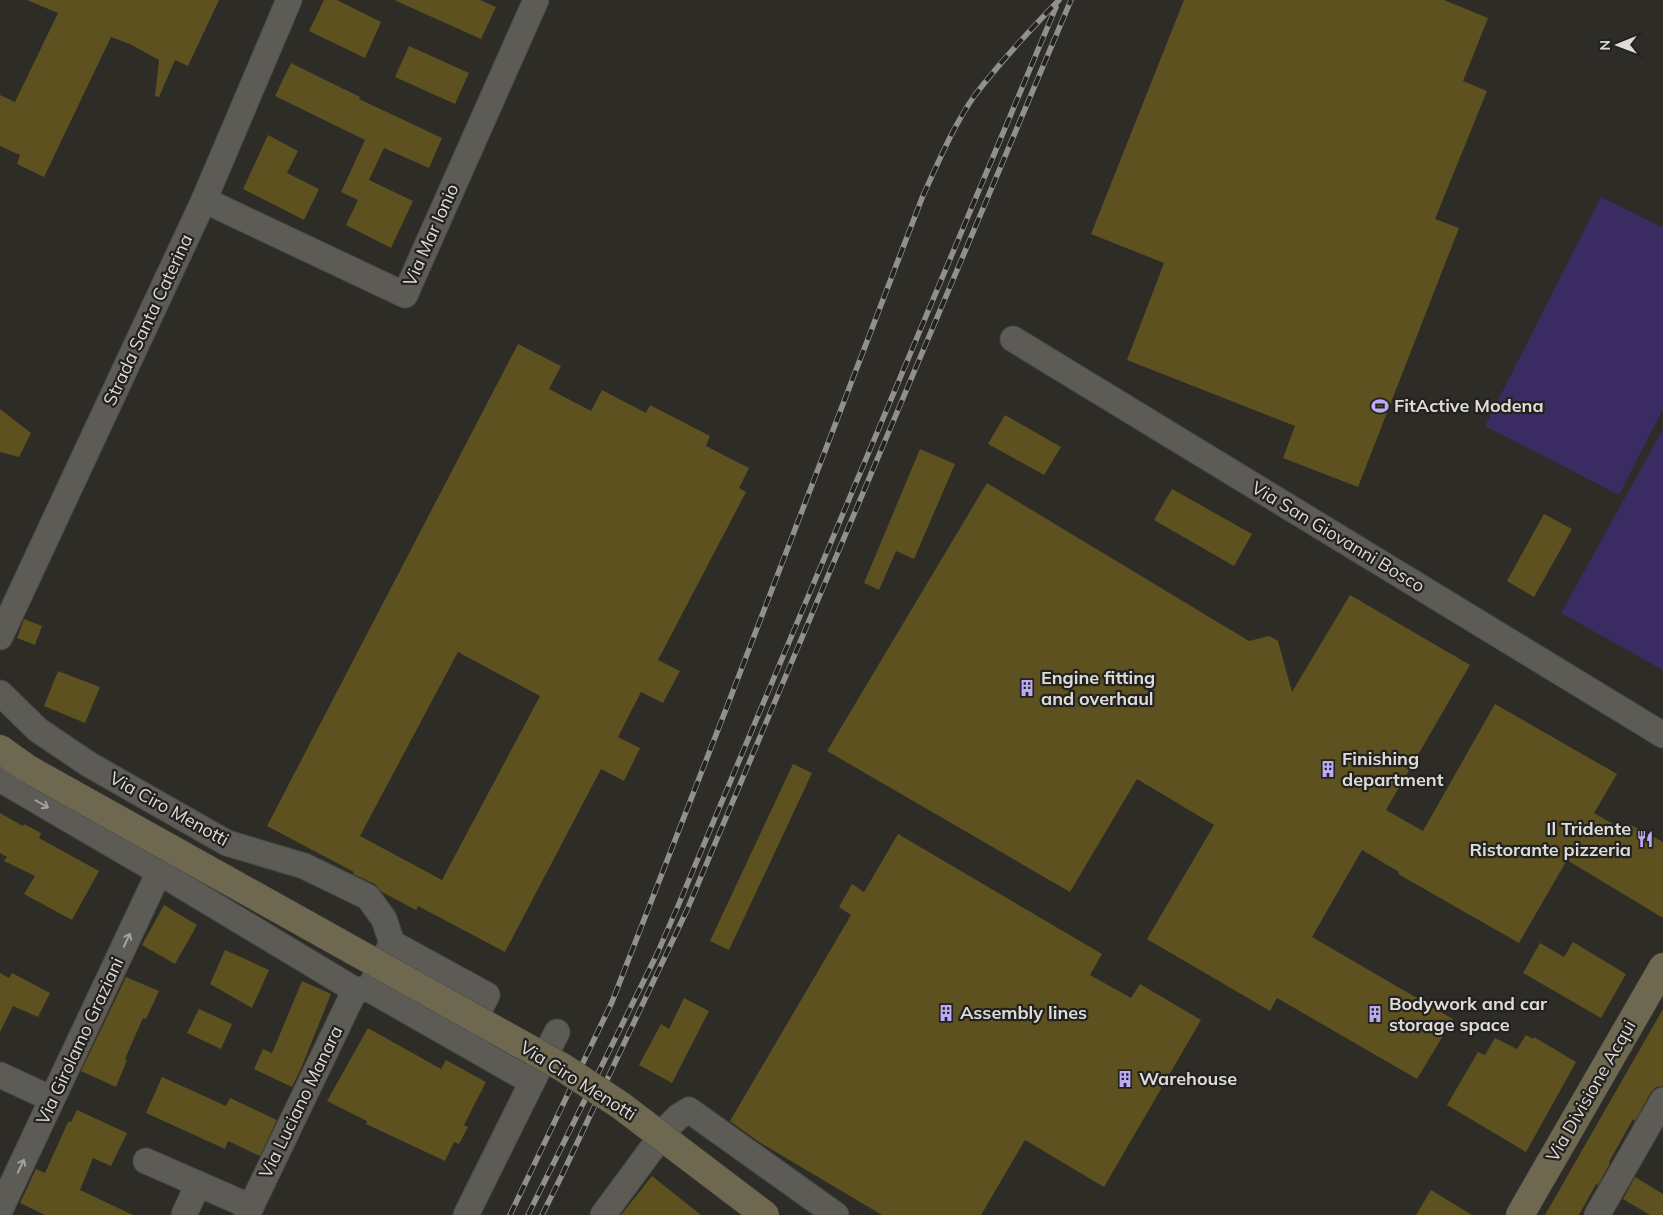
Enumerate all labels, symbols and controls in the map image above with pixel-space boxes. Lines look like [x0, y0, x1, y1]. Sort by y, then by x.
north arrow [1593, 20, 1643, 70]
text: N [1596, 40, 1614, 51]
street label: Via Mar Ionio [398, 180, 463, 290]
street label: Strada Santa Caterina [98, 230, 197, 409]
place label: FitActive Modena [1394, 394, 1544, 417]
sports icon: FitActive Modena [1370, 396, 1390, 416]
street label: Via San Giovanni Bosco [1248, 476, 1429, 597]
place label: Engine fitting and overhaul [1041, 666, 1155, 710]
building icon: Engine fitting and overhaul [1017, 678, 1037, 698]
place label: Finishing department [1342, 747, 1444, 791]
building icon: Finishing department [1318, 759, 1338, 779]
street label: Via Ciro Menotti [106, 766, 233, 851]
one-way arrow [35, 799, 49, 809]
place label: Il Tridente Ristorante pizzeria [1469, 817, 1631, 861]
restaurant icon: Il Tridente Ristorante pizzeria [1635, 829, 1655, 849]
one-way arrow [123, 933, 133, 948]
street label: Via Girolamo Graziani [31, 953, 128, 1128]
place label: Bodywork and car storage space [1389, 992, 1548, 1036]
place label: Assembly lines [960, 1001, 1087, 1024]
building icon: Assembly lines [936, 1003, 956, 1023]
building icon: Bodywork and car storage space [1365, 1004, 1385, 1024]
street label: Via Divisione Acqui [1541, 1016, 1640, 1166]
street label: Via Luciano Manara [254, 1022, 347, 1182]
street label: Via Ciro Menotti [516, 1036, 641, 1126]
place label: Warehouse [1139, 1067, 1237, 1090]
building icon: Warehouse [1115, 1069, 1135, 1089]
one-way arrow [16, 1159, 26, 1174]

